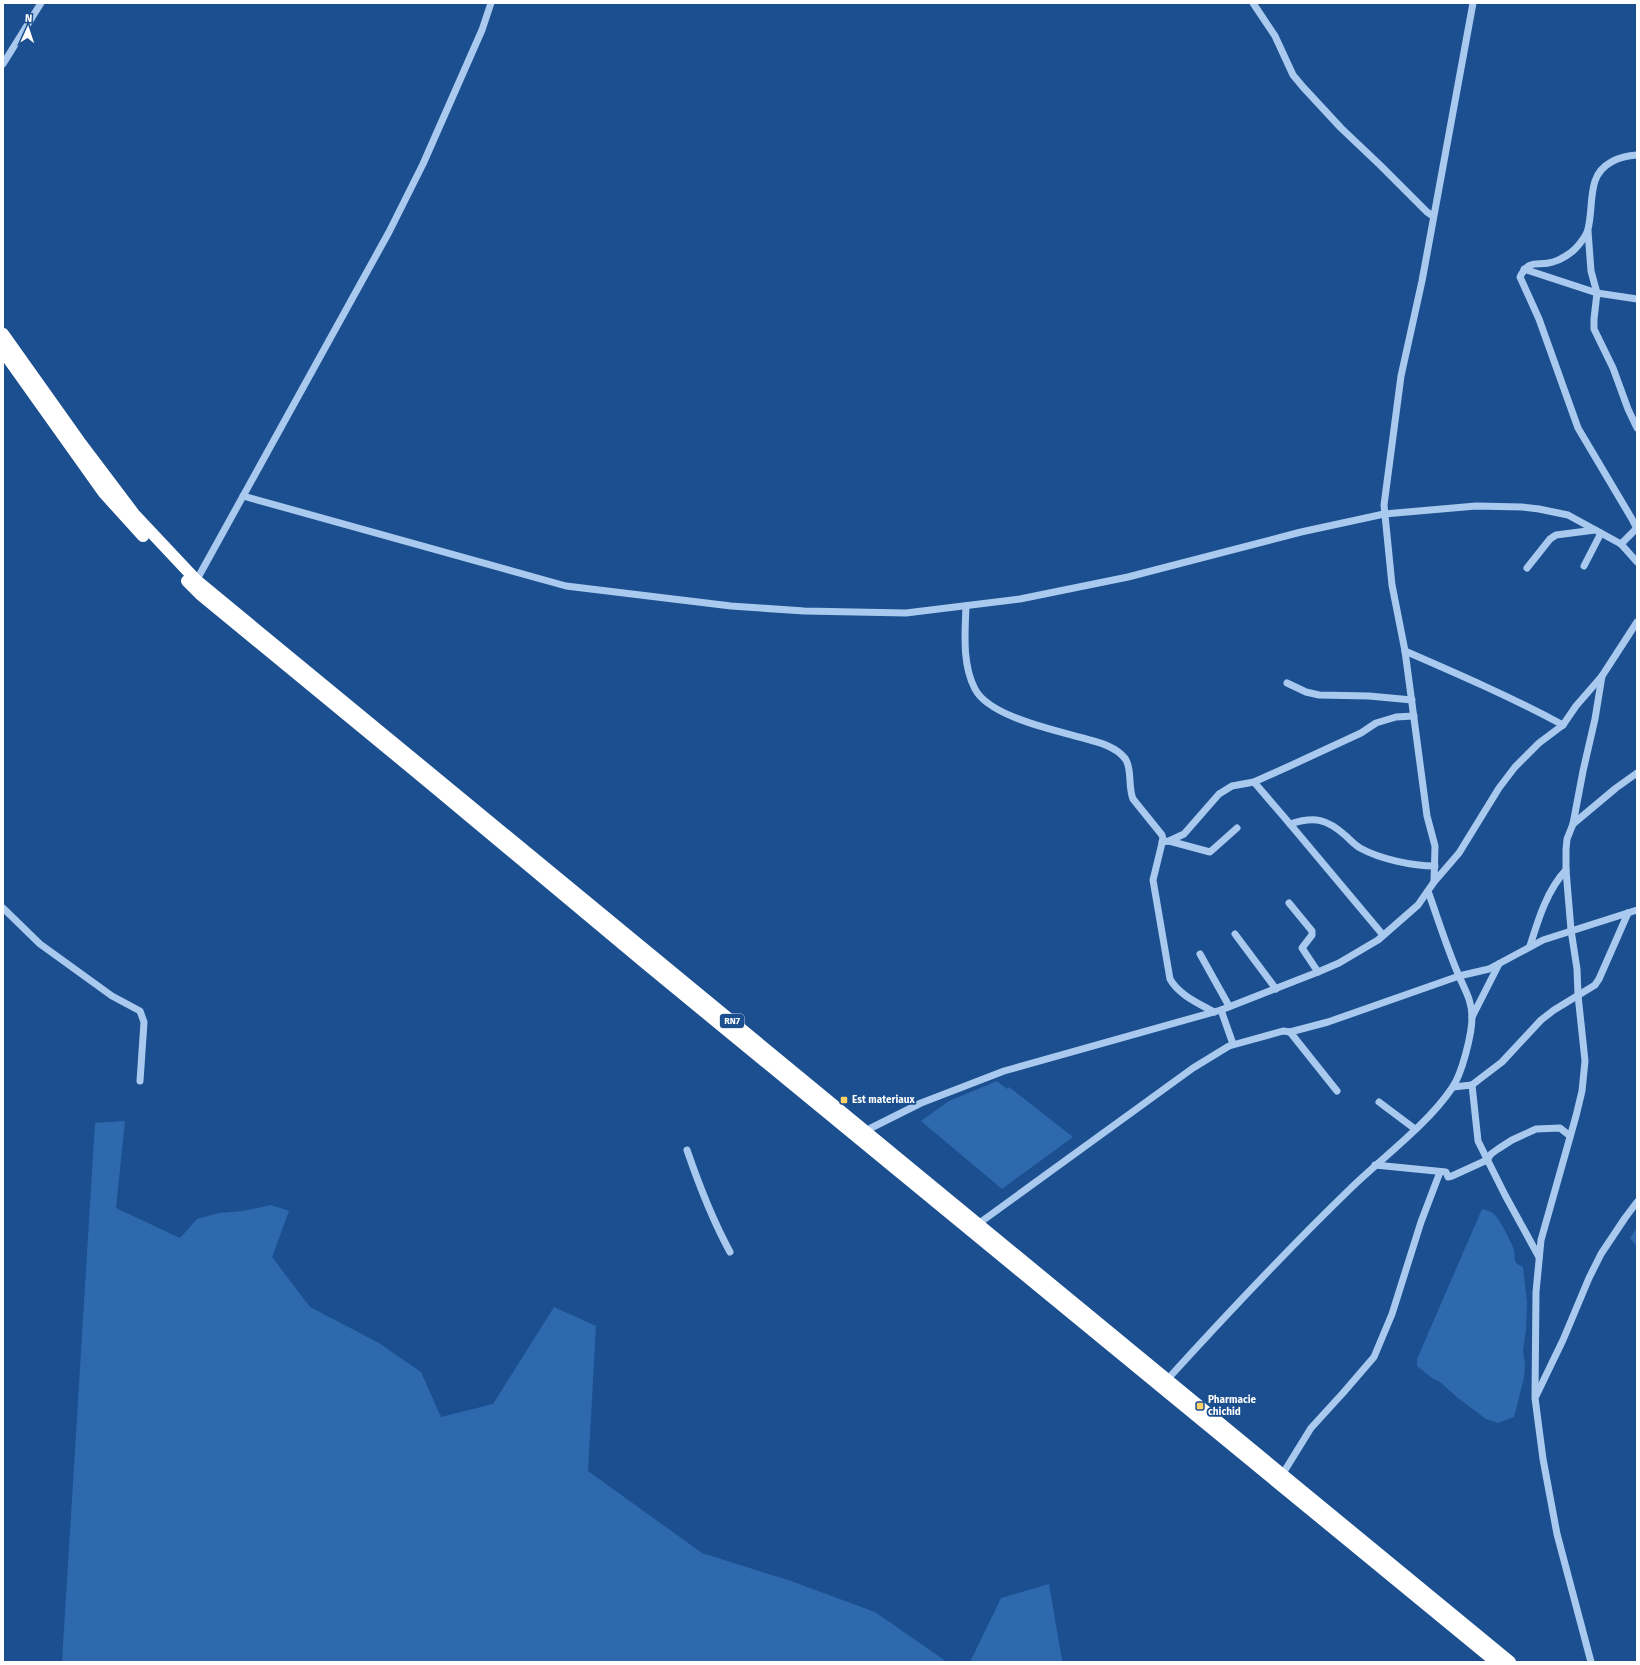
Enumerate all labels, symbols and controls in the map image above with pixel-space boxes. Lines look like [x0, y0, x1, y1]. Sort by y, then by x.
north arrow [8, 8, 48, 48]
text: N [25, 12, 32, 25]
road number: RN7 [720, 1014, 744, 1028]
place label: Est materiaux [852, 1094, 915, 1106]
marker: Est materiaux [839, 1095, 849, 1105]
place label: Pharmacie chichid [1208, 1394, 1257, 1418]
marker: Pharmacie chichid [1195, 1401, 1205, 1411]

